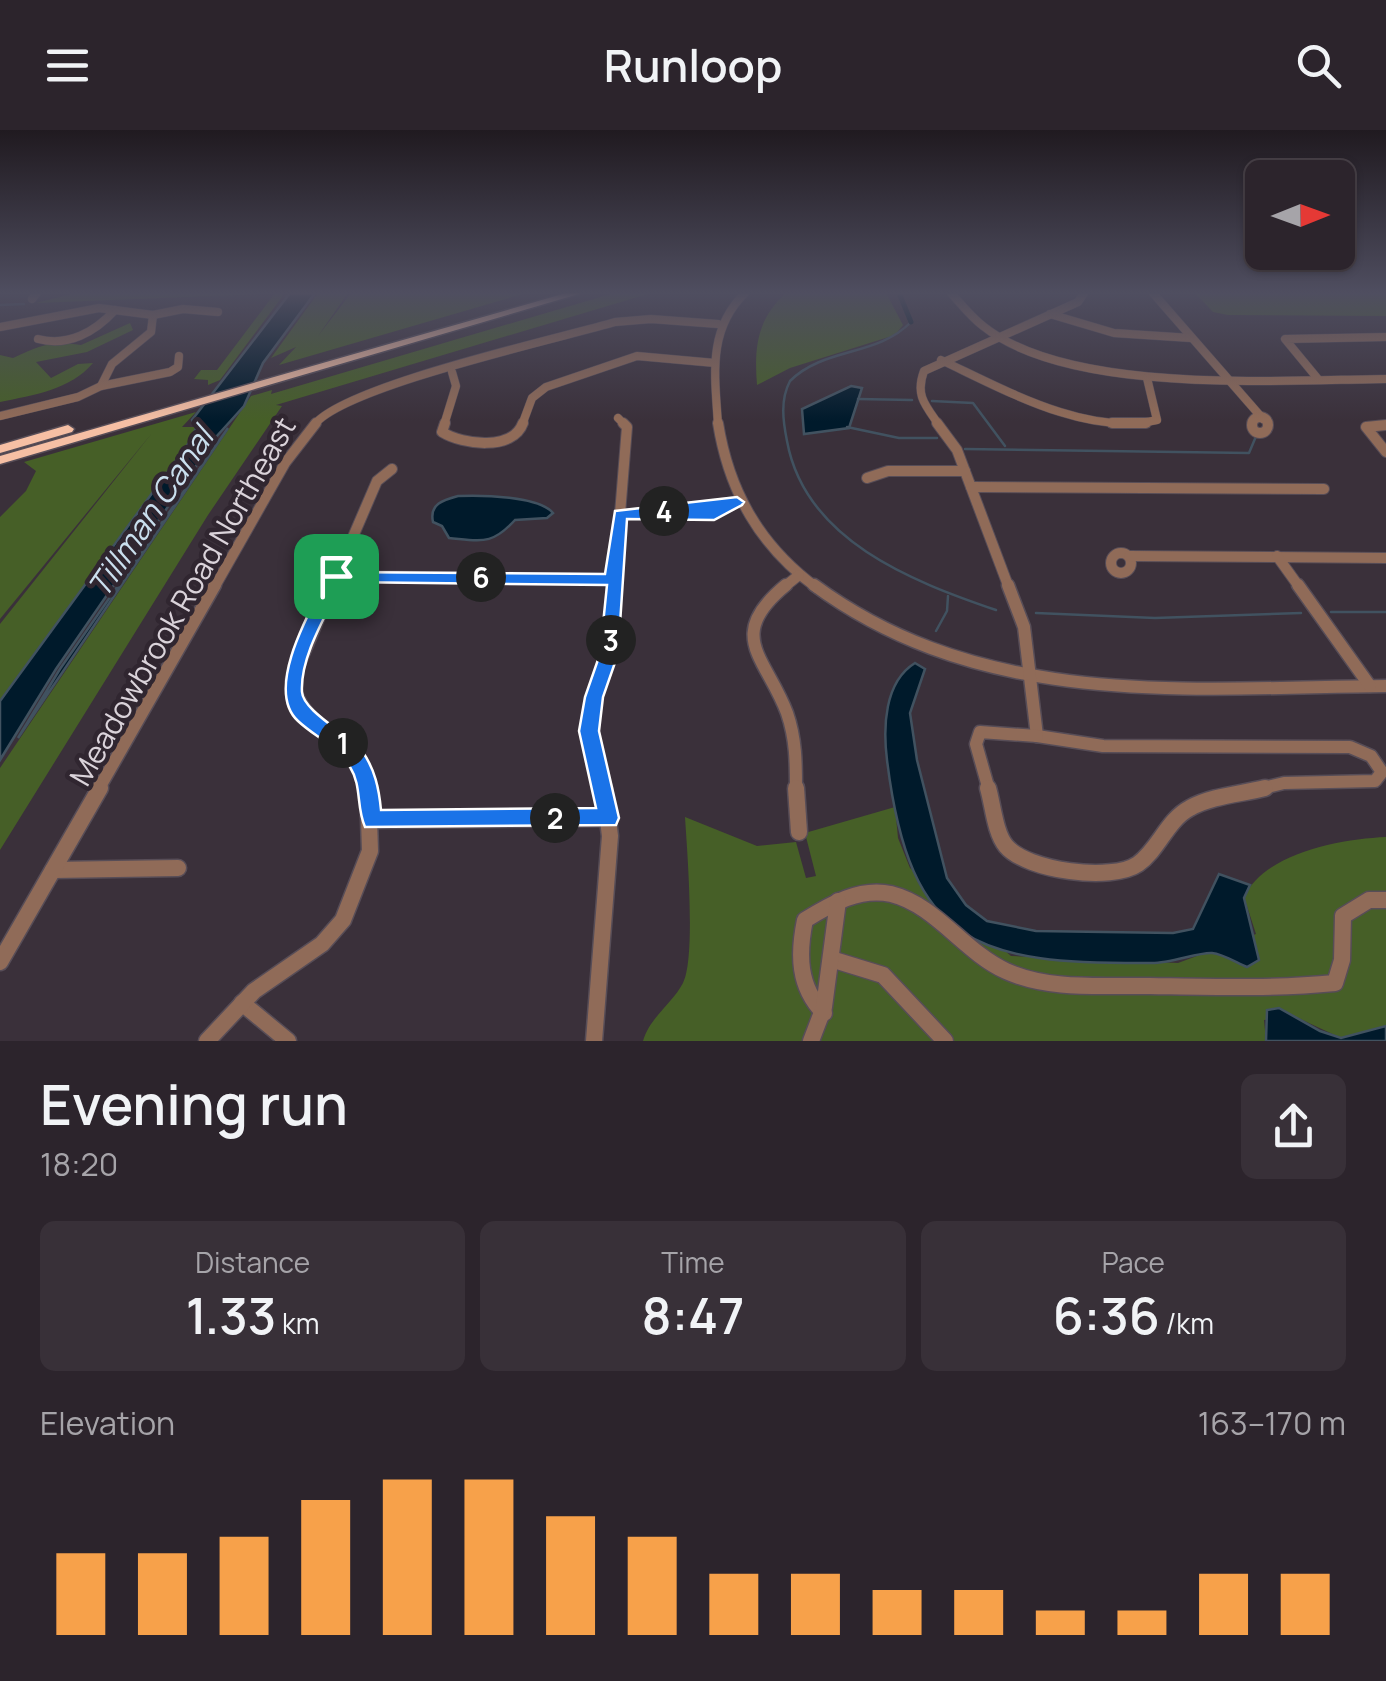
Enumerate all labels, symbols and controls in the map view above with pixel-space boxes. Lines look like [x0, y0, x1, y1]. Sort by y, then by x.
text: Runloop [604, 34, 782, 96]
icon: menu [40, 38, 95, 93]
icon: search [1291, 38, 1346, 93]
north arrow [1245, 160, 1355, 270]
map controls [1245, 160, 1355, 270]
street label: Meadowbrook Road Northeast [59, 409, 305, 793]
water label: Tillman Canal [77, 415, 225, 606]
pin: 4 [639, 486, 689, 536]
text: 4 [655, 492, 673, 530]
pin [294, 534, 379, 619]
icon: arrive [309, 549, 364, 604]
pin: 6 [456, 552, 506, 602]
text: 6 [472, 558, 490, 596]
pin: 3 [586, 615, 636, 665]
text: 3 [603, 621, 619, 659]
pin: 1 [318, 718, 368, 768]
text: 1 [337, 724, 349, 762]
pin: 2 [530, 793, 580, 843]
text: 2 [547, 799, 563, 837]
text: Evening run [40, 1066, 348, 1142]
button: share [1241, 1074, 1346, 1179]
text: 18:20 [40, 1142, 118, 1186]
text: Distance [195, 1243, 310, 1281]
text: Time [661, 1243, 725, 1281]
text: Pace [1102, 1243, 1165, 1281]
text: 1.33 [186, 1281, 276, 1349]
text: 8:47 [642, 1281, 744, 1349]
text: 6:36 [1053, 1281, 1160, 1349]
text: km [276, 1304, 320, 1342]
text: /km [1160, 1304, 1214, 1342]
text: Elevation [40, 1401, 175, 1445]
text: 163–170 m [1198, 1401, 1346, 1445]

